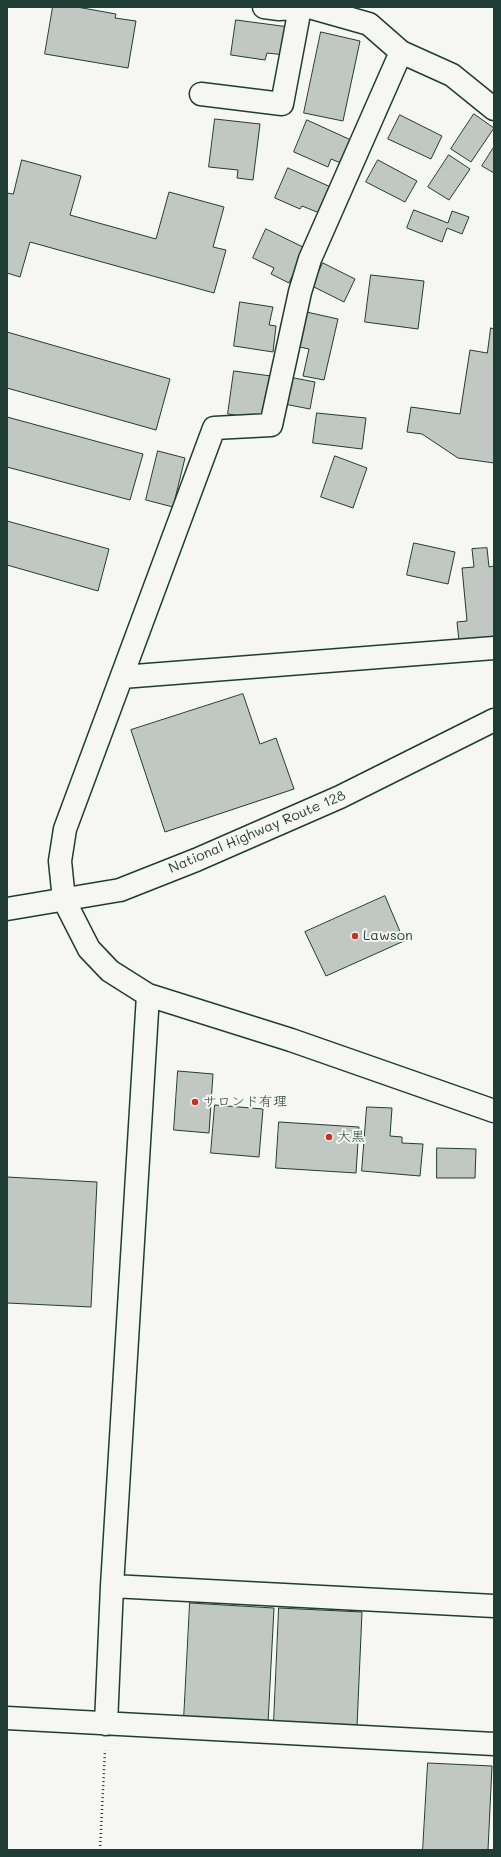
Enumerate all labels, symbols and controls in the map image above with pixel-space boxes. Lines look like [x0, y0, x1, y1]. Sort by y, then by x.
street label: National Highway Route 128 [166, 787, 348, 877]
place label: Lawson [363, 928, 413, 944]
marker: Lawson [350, 931, 360, 941]
place label: サロンド有理 [203, 1094, 287, 1110]
marker: サロンド有理 [190, 1097, 200, 1107]
place label: 大黒 [337, 1129, 365, 1145]
marker: 大黒 [324, 1132, 334, 1142]

